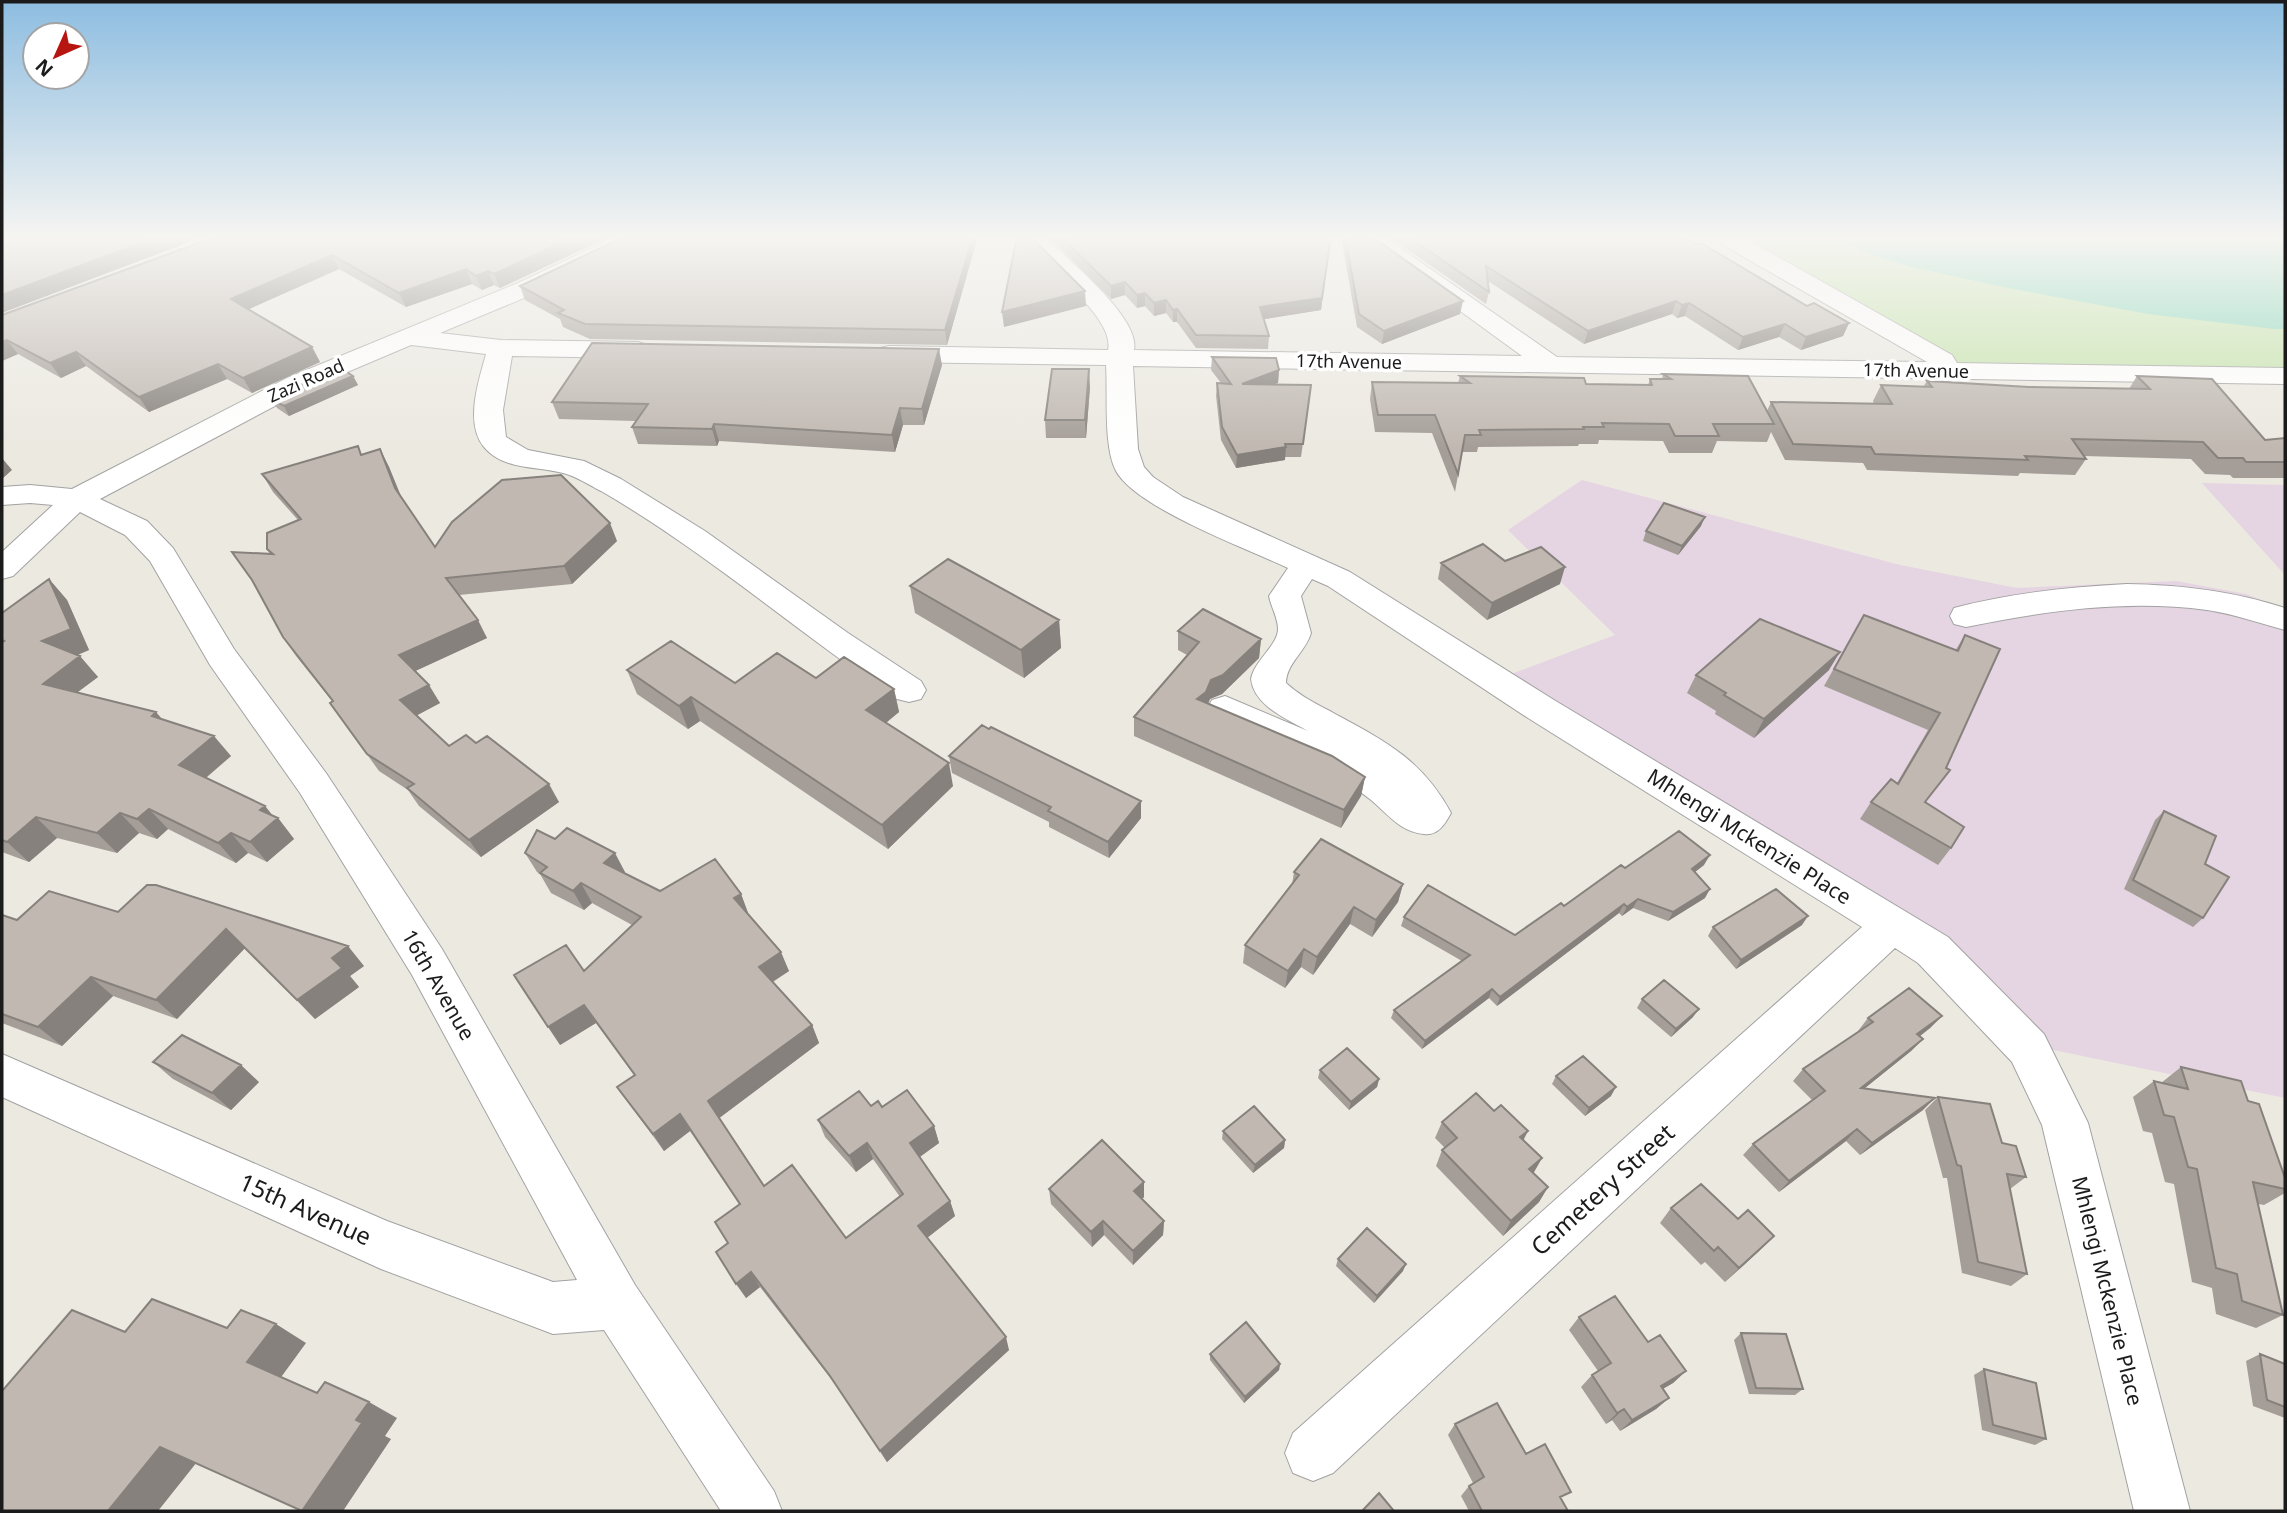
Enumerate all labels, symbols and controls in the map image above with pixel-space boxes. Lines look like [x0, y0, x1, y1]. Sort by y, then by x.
north arrow [21, 21, 91, 91]
text: N [29, 53, 59, 83]
street label: 17th Avenue [1296, 348, 1402, 374]
street label: Zazi Road [264, 353, 348, 408]
street label: 17th Avenue [1863, 357, 1969, 383]
street label: Mhlengi Mckenzie Place [1642, 762, 1857, 910]
street label: 16th Avenue [396, 924, 482, 1045]
street label: Cemetery Street [1523, 1115, 1681, 1262]
street label: 15th Avenue [234, 1165, 377, 1252]
street label: Mhlengi Mckenzie Place [2066, 1173, 2150, 1408]

